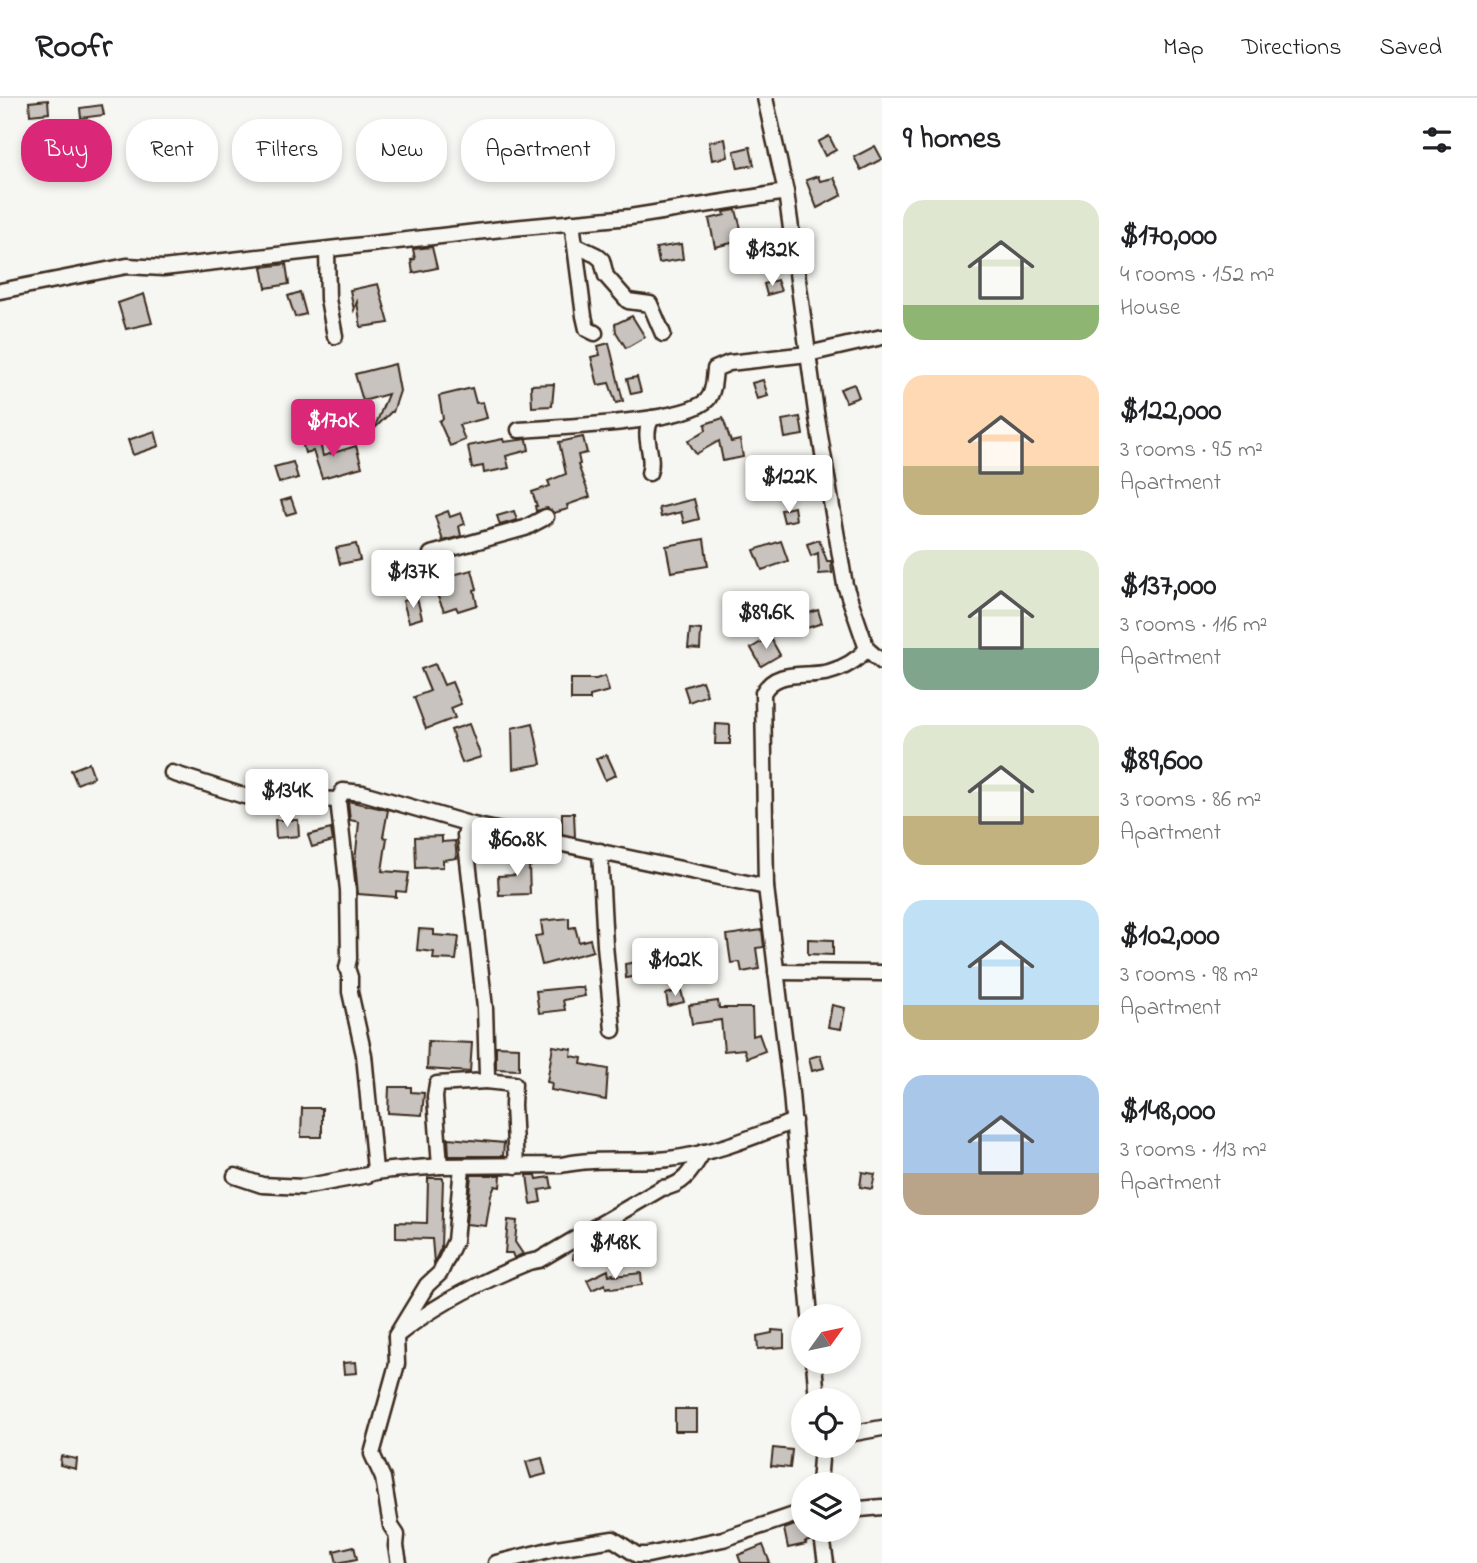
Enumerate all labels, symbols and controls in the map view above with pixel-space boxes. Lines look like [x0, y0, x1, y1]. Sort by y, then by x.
text: Roofr [35, 24, 112, 72]
text: Map [1163, 31, 1204, 66]
text: Directions [1242, 31, 1341, 66]
text: Saved [1379, 31, 1442, 66]
text: 9 homes [903, 118, 1001, 162]
chip: Buy [21, 119, 112, 182]
chip: Rent [126, 119, 218, 182]
chip: Filters [232, 119, 342, 182]
chip: New [356, 119, 447, 182]
chip: Apartment [461, 119, 615, 182]
icon: filters [1418, 121, 1456, 159]
text: $170,000 [1120, 215, 1217, 259]
pin: $132K [723, 228, 821, 288]
icon: home [959, 228, 1043, 312]
text: $132K [745, 234, 799, 267]
text: 4 rooms · 152 m² [1120, 259, 1275, 292]
text: House [1120, 292, 1180, 325]
text: $122,000 [1120, 390, 1222, 434]
pin: $170K [284, 400, 382, 459]
icon: home [959, 403, 1043, 487]
text: $170K [307, 405, 359, 438]
text: 3 rooms · 95 m² [1120, 434, 1263, 467]
pin: $122K [740, 456, 838, 515]
text: $122K [761, 461, 817, 494]
text: Apartment [1120, 467, 1221, 500]
pin: $137K [364, 550, 462, 610]
text: $137K [387, 556, 439, 589]
text: $137,000 [1120, 565, 1216, 609]
icon: home [959, 578, 1043, 662]
pin: $89.6K [709, 592, 823, 651]
text: $89.6K [738, 597, 794, 630]
text: 3 rooms · 116 m² [1120, 609, 1267, 642]
text: Apartment [1120, 642, 1221, 675]
text: $89,600 [1120, 740, 1203, 784]
icon: home [959, 753, 1043, 837]
pin: $134K [238, 770, 336, 829]
text: $134K [261, 775, 313, 808]
text: 3 rooms · 86 m² [1120, 784, 1261, 817]
text: Apartment [1120, 817, 1221, 850]
pin: $60.8K [460, 818, 574, 878]
text: $60.8K [488, 824, 546, 857]
text: $102,000 [1120, 915, 1220, 959]
icon: home [959, 928, 1043, 1012]
pin: $102K [626, 939, 724, 998]
text: $102K [648, 944, 702, 977]
text: 3 rooms · 98 m² [1120, 959, 1258, 992]
text: Apartment [1120, 992, 1221, 1025]
text: $148,000 [1120, 1090, 1215, 1134]
icon: home [959, 1103, 1043, 1187]
text: 3 rooms · 113 m² [1120, 1134, 1267, 1167]
text: Apartment [1120, 1167, 1221, 1200]
pin: $148K [566, 1222, 664, 1281]
text: $148K [590, 1227, 640, 1260]
north arrow [791, 1304, 861, 1374]
map controls [791, 1304, 861, 1542]
button: locate [791, 1388, 861, 1458]
button: layers [791, 1472, 861, 1542]

